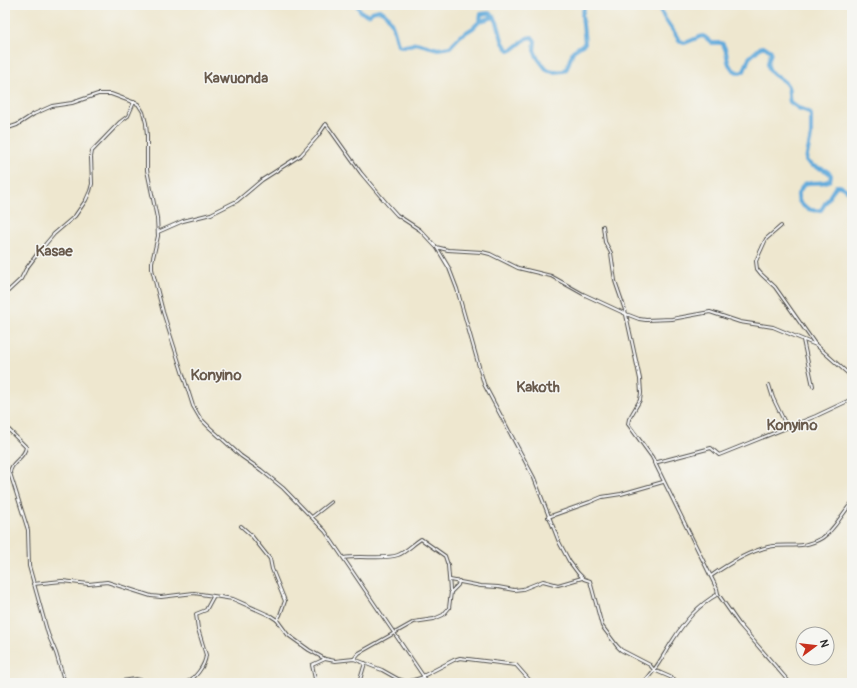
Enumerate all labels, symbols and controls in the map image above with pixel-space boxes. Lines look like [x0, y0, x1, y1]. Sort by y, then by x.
district label: Kawuonda [204, 69, 268, 88]
district label: Kasae [35, 242, 73, 261]
district label: Konyino [191, 366, 241, 385]
district label: Kakoth [516, 378, 560, 397]
district label: Konyino [767, 416, 817, 435]
north arrow [795, 626, 835, 666]
text: N [817, 638, 832, 649]

